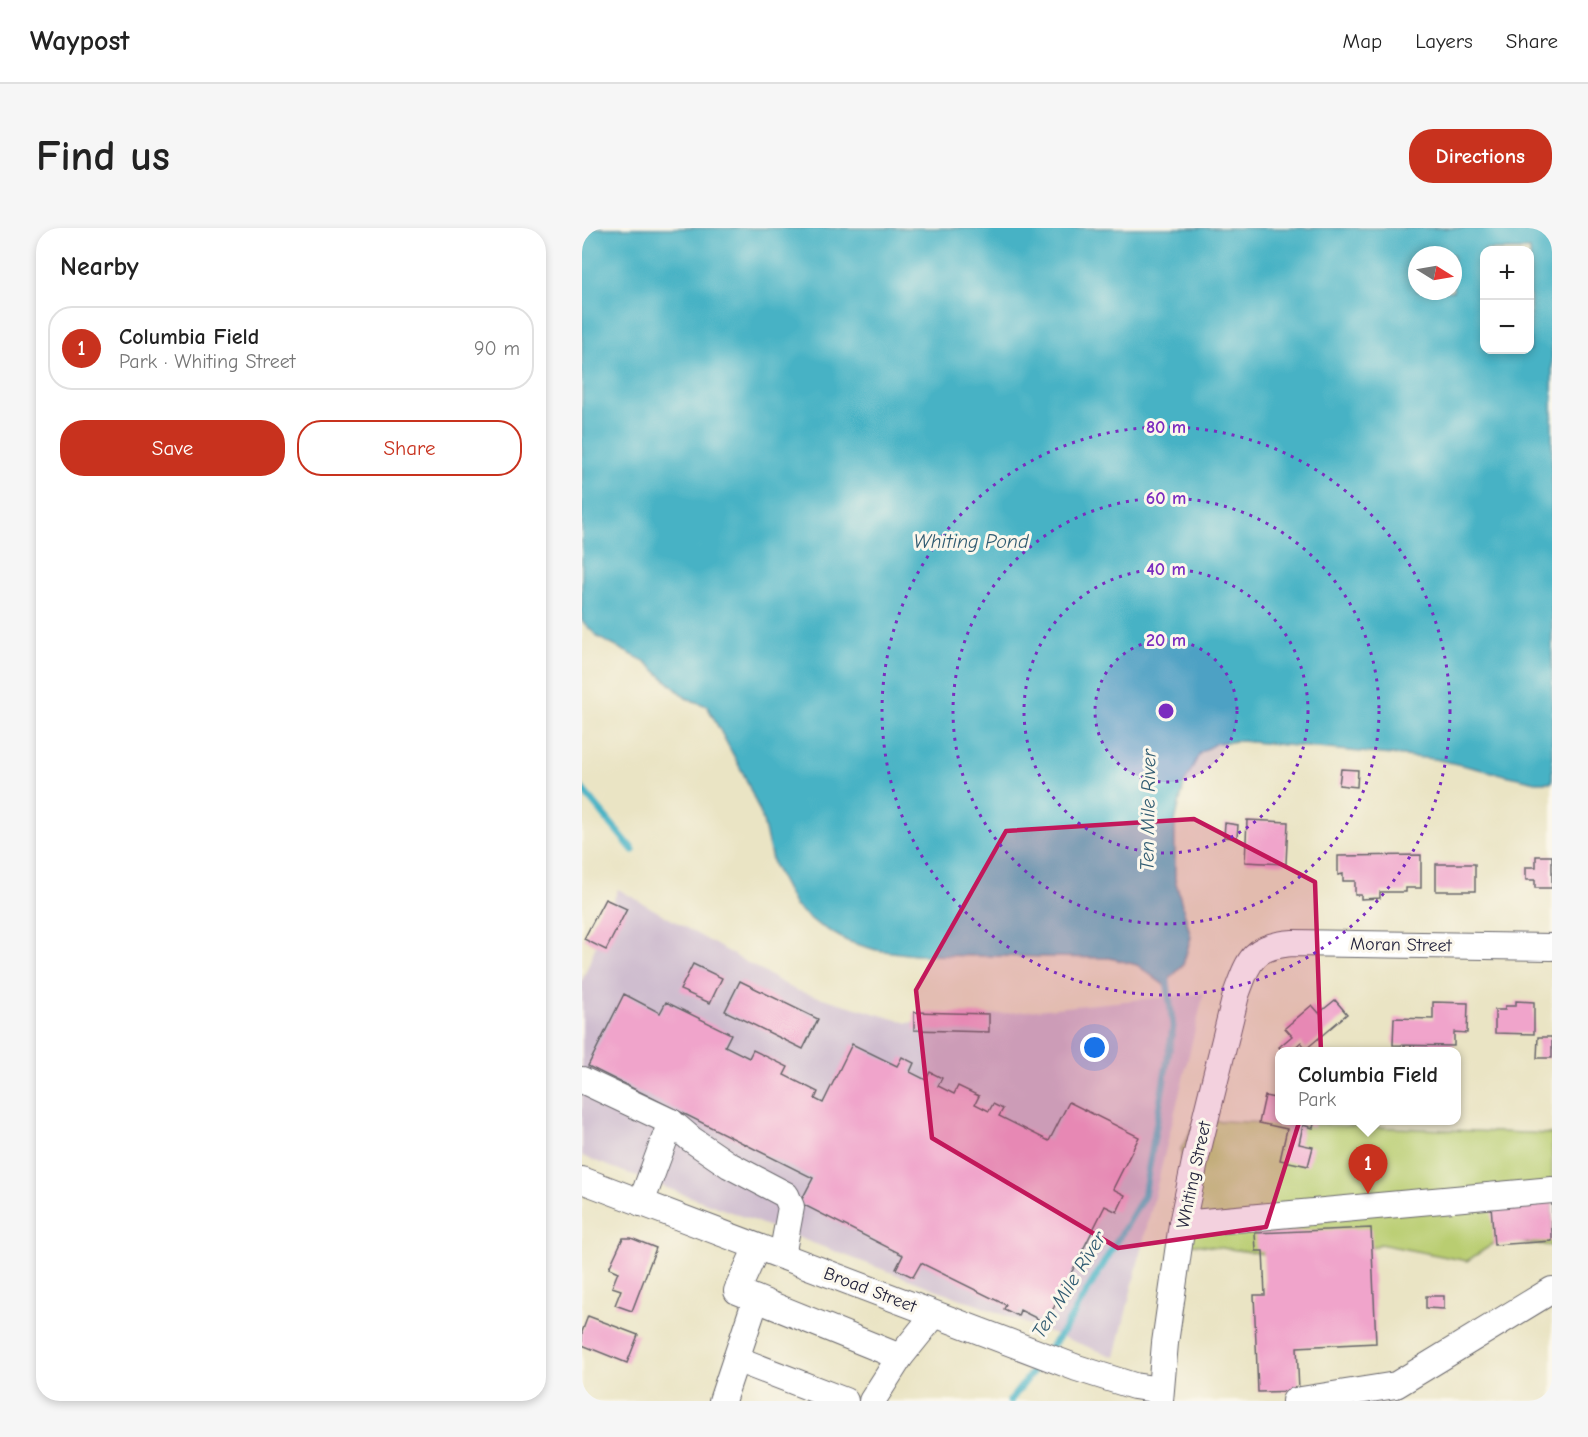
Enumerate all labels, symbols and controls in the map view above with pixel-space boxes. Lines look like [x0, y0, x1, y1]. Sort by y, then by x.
text: Waypost [30, 25, 130, 57]
text: Map [1343, 29, 1382, 53]
text: Layers [1415, 29, 1473, 53]
text: Share [1506, 29, 1558, 53]
button: Directions [1409, 129, 1552, 183]
text: Find us [36, 132, 170, 181]
north arrow [1408, 246, 1462, 300]
map controls [1480, 246, 1534, 354]
button: + [1480, 246, 1534, 300]
text: Nearby [60, 252, 139, 282]
button: − [1480, 300, 1534, 354]
text: Columbia Field [119, 324, 259, 350]
text: 1 [78, 337, 85, 360]
text: 90 m [474, 337, 520, 360]
text: Park · Whiting Street [119, 350, 295, 373]
text: 80 m [1146, 417, 1186, 438]
button: Save [60, 420, 285, 476]
button: Share [297, 420, 522, 476]
text: 60 m [1146, 488, 1186, 509]
water label: Whiting Pond [913, 530, 1030, 553]
text: 40 m [1146, 559, 1186, 580]
text: 20 m [1146, 630, 1186, 651]
centre of rings [1156, 701, 1176, 721]
water label: Ten Mile River [1135, 748, 1161, 871]
street label: Moran Street [1350, 934, 1453, 956]
your location [1080, 1033, 1109, 1062]
popup [1275, 1047, 1461, 1125]
text: Columbia Field [1298, 1062, 1438, 1088]
text: Park [1298, 1088, 1336, 1111]
street label: Whiting Street [1172, 1119, 1216, 1231]
pin: 1 [1348, 1144, 1388, 1194]
water label: Ten Mile River [1027, 1226, 1112, 1343]
street label: Broad Street [821, 1263, 920, 1318]

